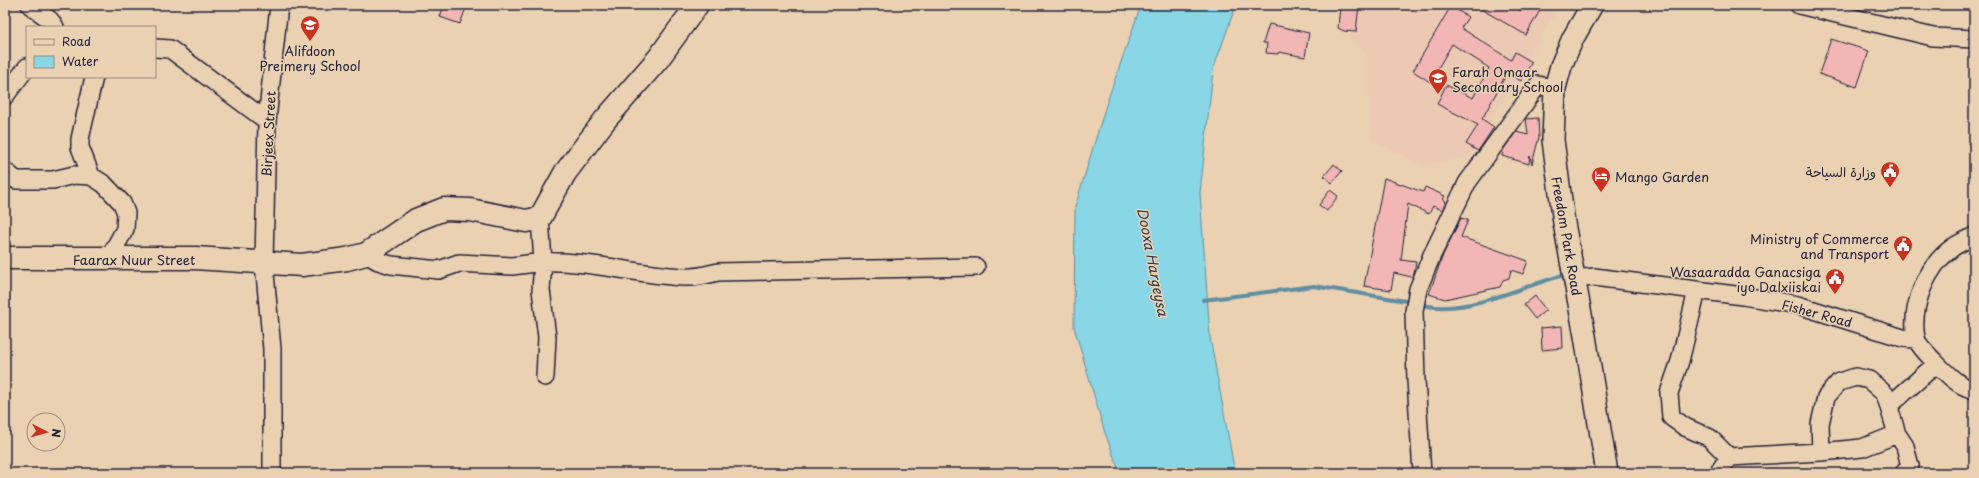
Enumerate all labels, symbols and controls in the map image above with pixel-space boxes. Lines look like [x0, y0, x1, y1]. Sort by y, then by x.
school or university icon: Alifdoon Preimery School [299, 14, 321, 42]
legend [26, 26, 156, 78]
text: Road [62, 32, 91, 50]
place label: Alifdoon Preimery School [259, 41, 361, 75]
text: Water [62, 52, 99, 70]
place label: Farah Omaar Secondary School [1452, 62, 1564, 96]
school or university icon: Farah Omaar Secondary School [1427, 67, 1449, 95]
street label: Birjeex Street [256, 90, 280, 178]
public building icon: وزارة السياحة [1879, 160, 1901, 188]
place label: وزارة السياحة [1806, 162, 1876, 181]
hotel icon: Mango Garden [1590, 165, 1612, 193]
place label: Mango Garden [1615, 167, 1709, 186]
street label: Freedom Park Road [1547, 175, 1587, 297]
water label: Dooxa Hargeysa [1132, 206, 1174, 319]
place label: Ministry of Commerce and Transport [1750, 229, 1889, 263]
public building icon: Ministry of Commerce and Transport [1892, 234, 1914, 262]
street label: Faarax Nuur Street [73, 250, 195, 269]
place label: Wasaaradda Ganacsiga iyo Dalxiiskai [1670, 262, 1822, 296]
public building icon: Wasaaradda Ganacsiga iyo Dalxiiskai [1824, 267, 1846, 295]
street label: Fisher Road [1780, 294, 1854, 332]
north arrow [26, 412, 66, 452]
text: N [48, 428, 65, 439]

